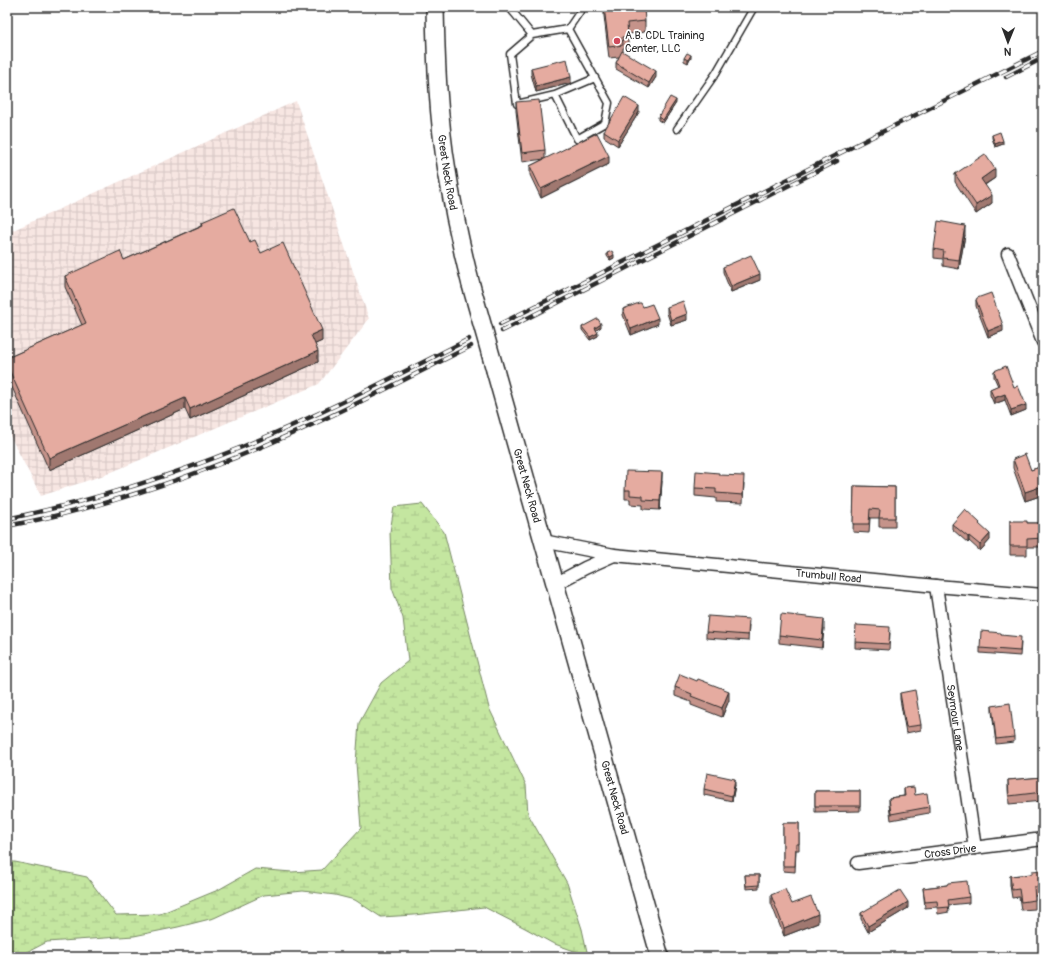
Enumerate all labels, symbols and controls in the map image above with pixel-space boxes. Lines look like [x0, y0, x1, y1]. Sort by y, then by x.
north arrow [988, 22, 1028, 62]
place label: A.B. CDL Training Center, LLC [625, 29, 705, 55]
marker: A.B. CDL Training Center, LLC [612, 36, 622, 46]
text: N [1003, 45, 1012, 58]
street label: Great Neck Road [435, 134, 460, 211]
street label: Great Neck Road [511, 447, 544, 524]
street label: Trumbull Road [795, 566, 862, 585]
street label: Seymour Lane [944, 684, 967, 752]
street label: Great Neck Road [599, 759, 632, 836]
street label: Cross Drive [924, 841, 978, 861]

